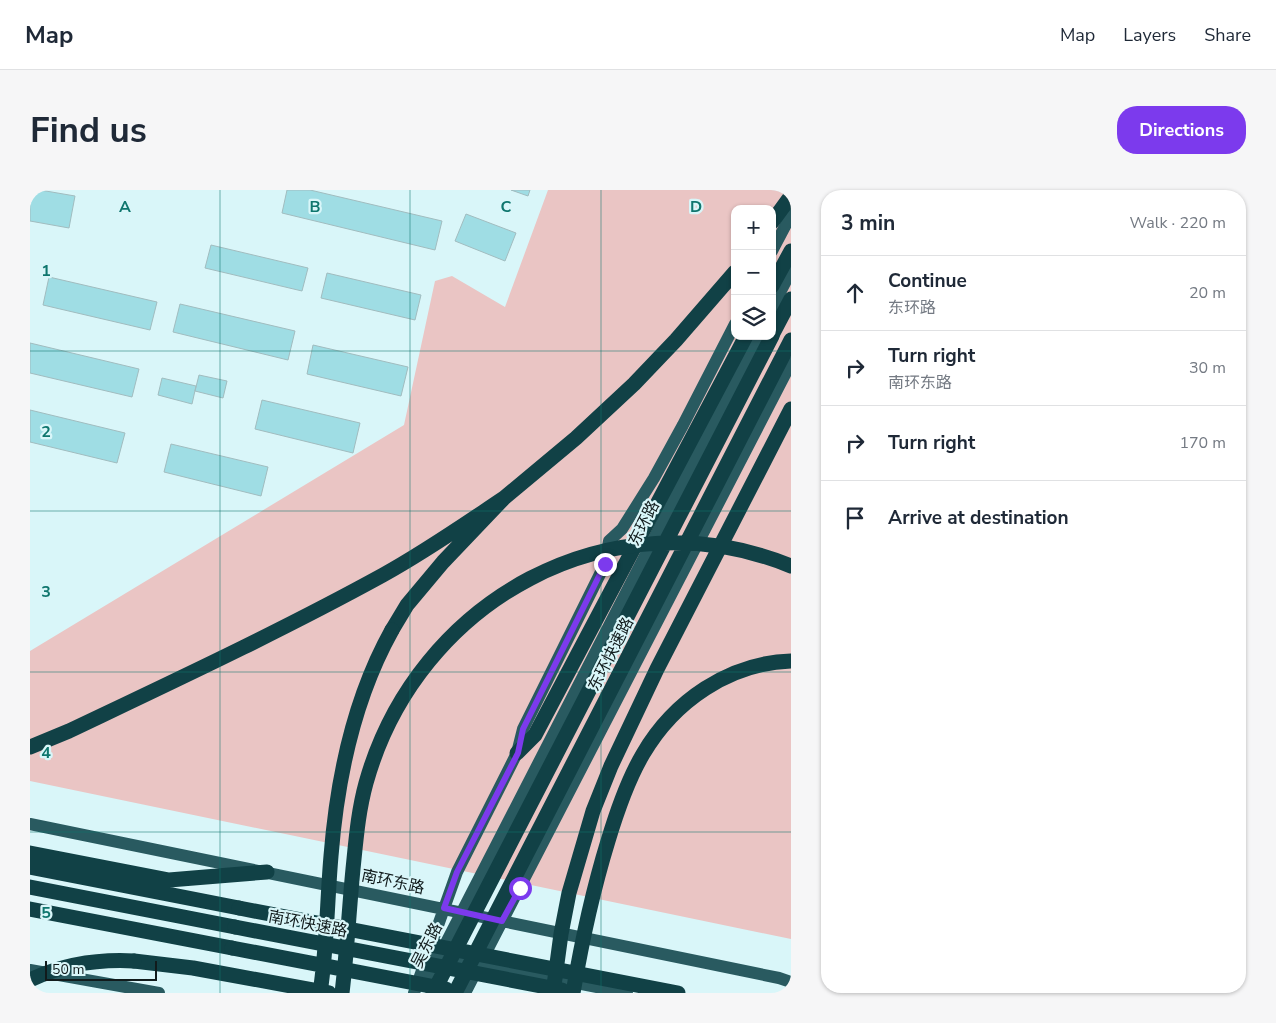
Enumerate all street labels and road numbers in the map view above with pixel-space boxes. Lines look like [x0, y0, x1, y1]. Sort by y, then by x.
street label: 东环路 [623, 497, 665, 550]
street label: 东环快速路 [583, 614, 639, 695]
street label: 南环东路 [359, 865, 426, 899]
street label: 南环快速路 [266, 906, 349, 942]
street label: 吴东路 [406, 919, 448, 972]

